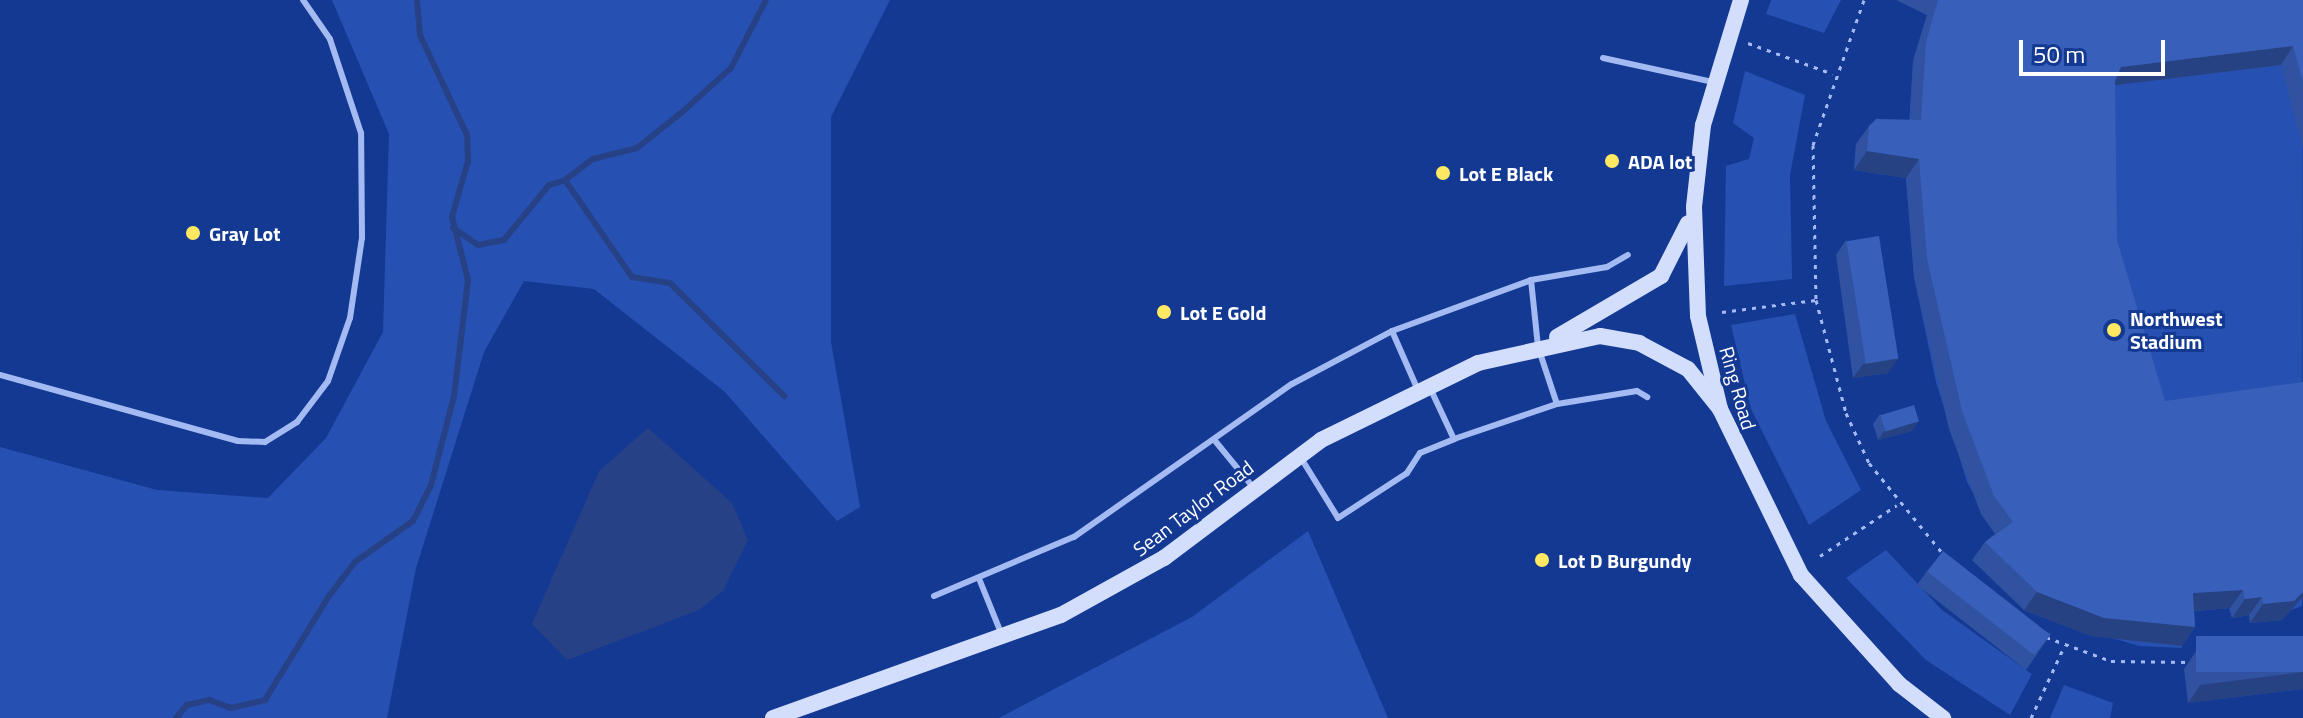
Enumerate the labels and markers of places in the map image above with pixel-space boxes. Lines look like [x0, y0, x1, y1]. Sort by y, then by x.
place label: ADA lot [1628, 149, 1692, 173]
marker: ADA lot [1603, 152, 1621, 170]
place label: Lot E Black [1459, 161, 1553, 185]
marker: Lot E Black [1434, 164, 1452, 182]
place label: Gray Lot [209, 221, 280, 245]
marker: Gray Lot [184, 224, 202, 242]
place label: Lot E Gold [1180, 300, 1266, 324]
marker: Lot E Gold [1155, 303, 1173, 321]
place label: Northwest Stadium [2130, 306, 2222, 353]
marker: Northwest Stadium [2105, 321, 2123, 339]
place label: Lot D Burgundy [1558, 548, 1691, 572]
marker: Lot D Burgundy [1533, 551, 1551, 569]

